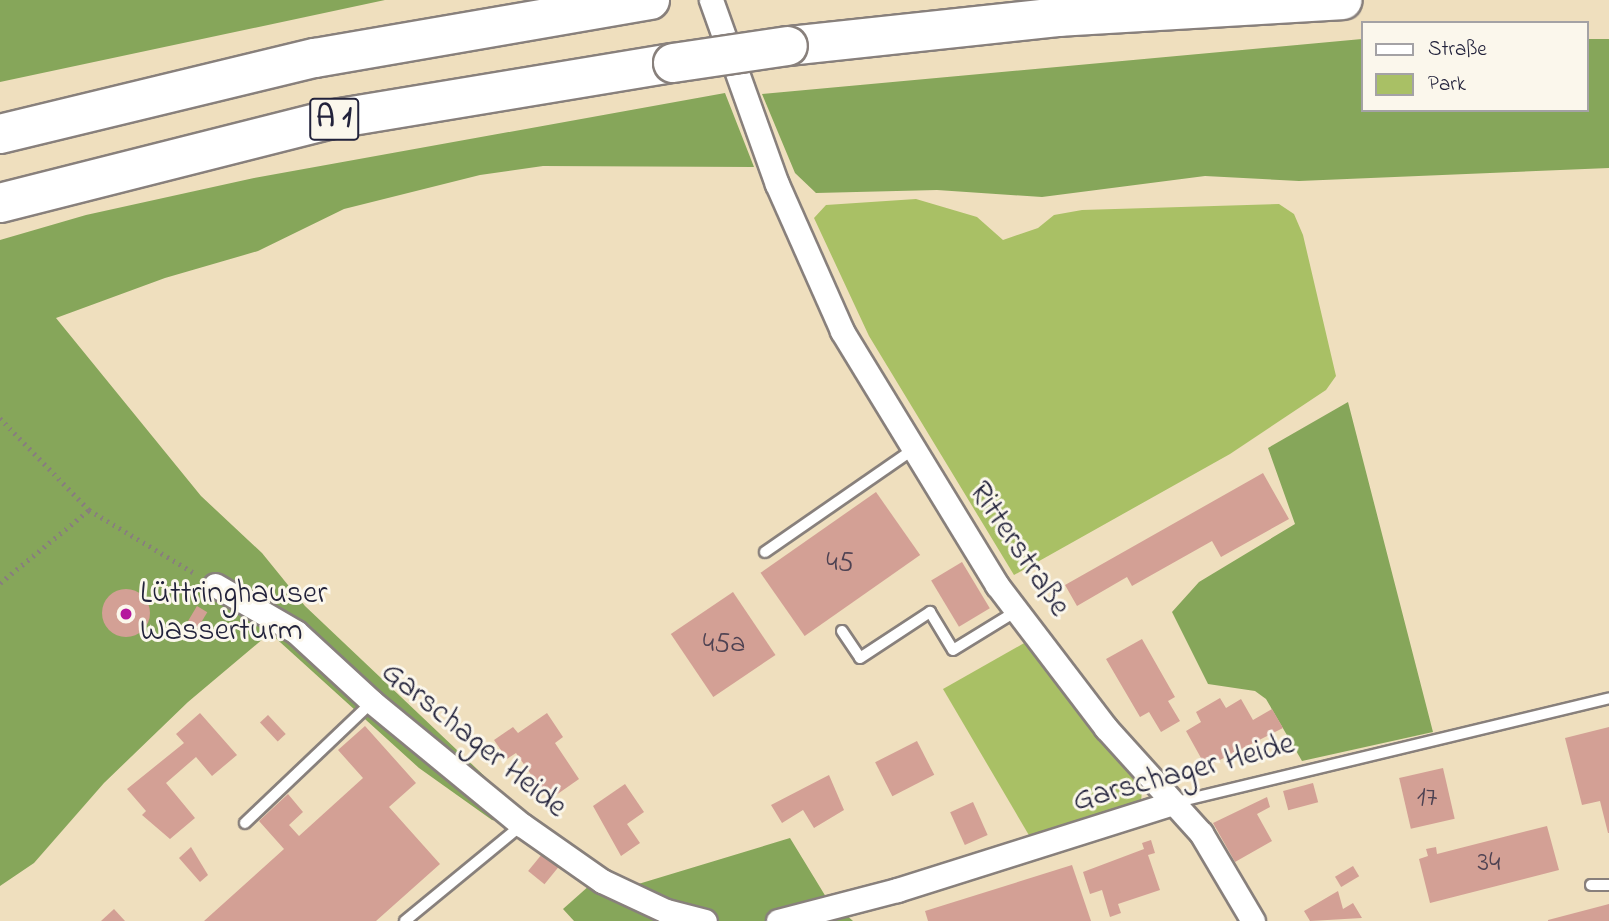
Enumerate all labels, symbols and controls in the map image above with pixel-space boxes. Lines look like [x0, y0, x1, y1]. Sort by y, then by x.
legend [1360, 21, 1588, 112]
text: Straße [1428, 35, 1487, 65]
text: Park [1428, 70, 1466, 100]
road number: A 1 [308, 92, 360, 146]
street label: Ritterstraße [959, 475, 1077, 625]
house number: 45 [826, 547, 854, 581]
place label: Lüttringhauser Wasserturm [140, 577, 327, 652]
marker: Lüttringhauser Wasserturm [118, 606, 134, 622]
house number: 45a [703, 628, 745, 662]
street label: Garschager Heide [372, 654, 574, 828]
street label: Garschager Heide [1069, 726, 1299, 822]
house number: 17 [1417, 782, 1437, 816]
house number: 34 [1477, 847, 1501, 881]

